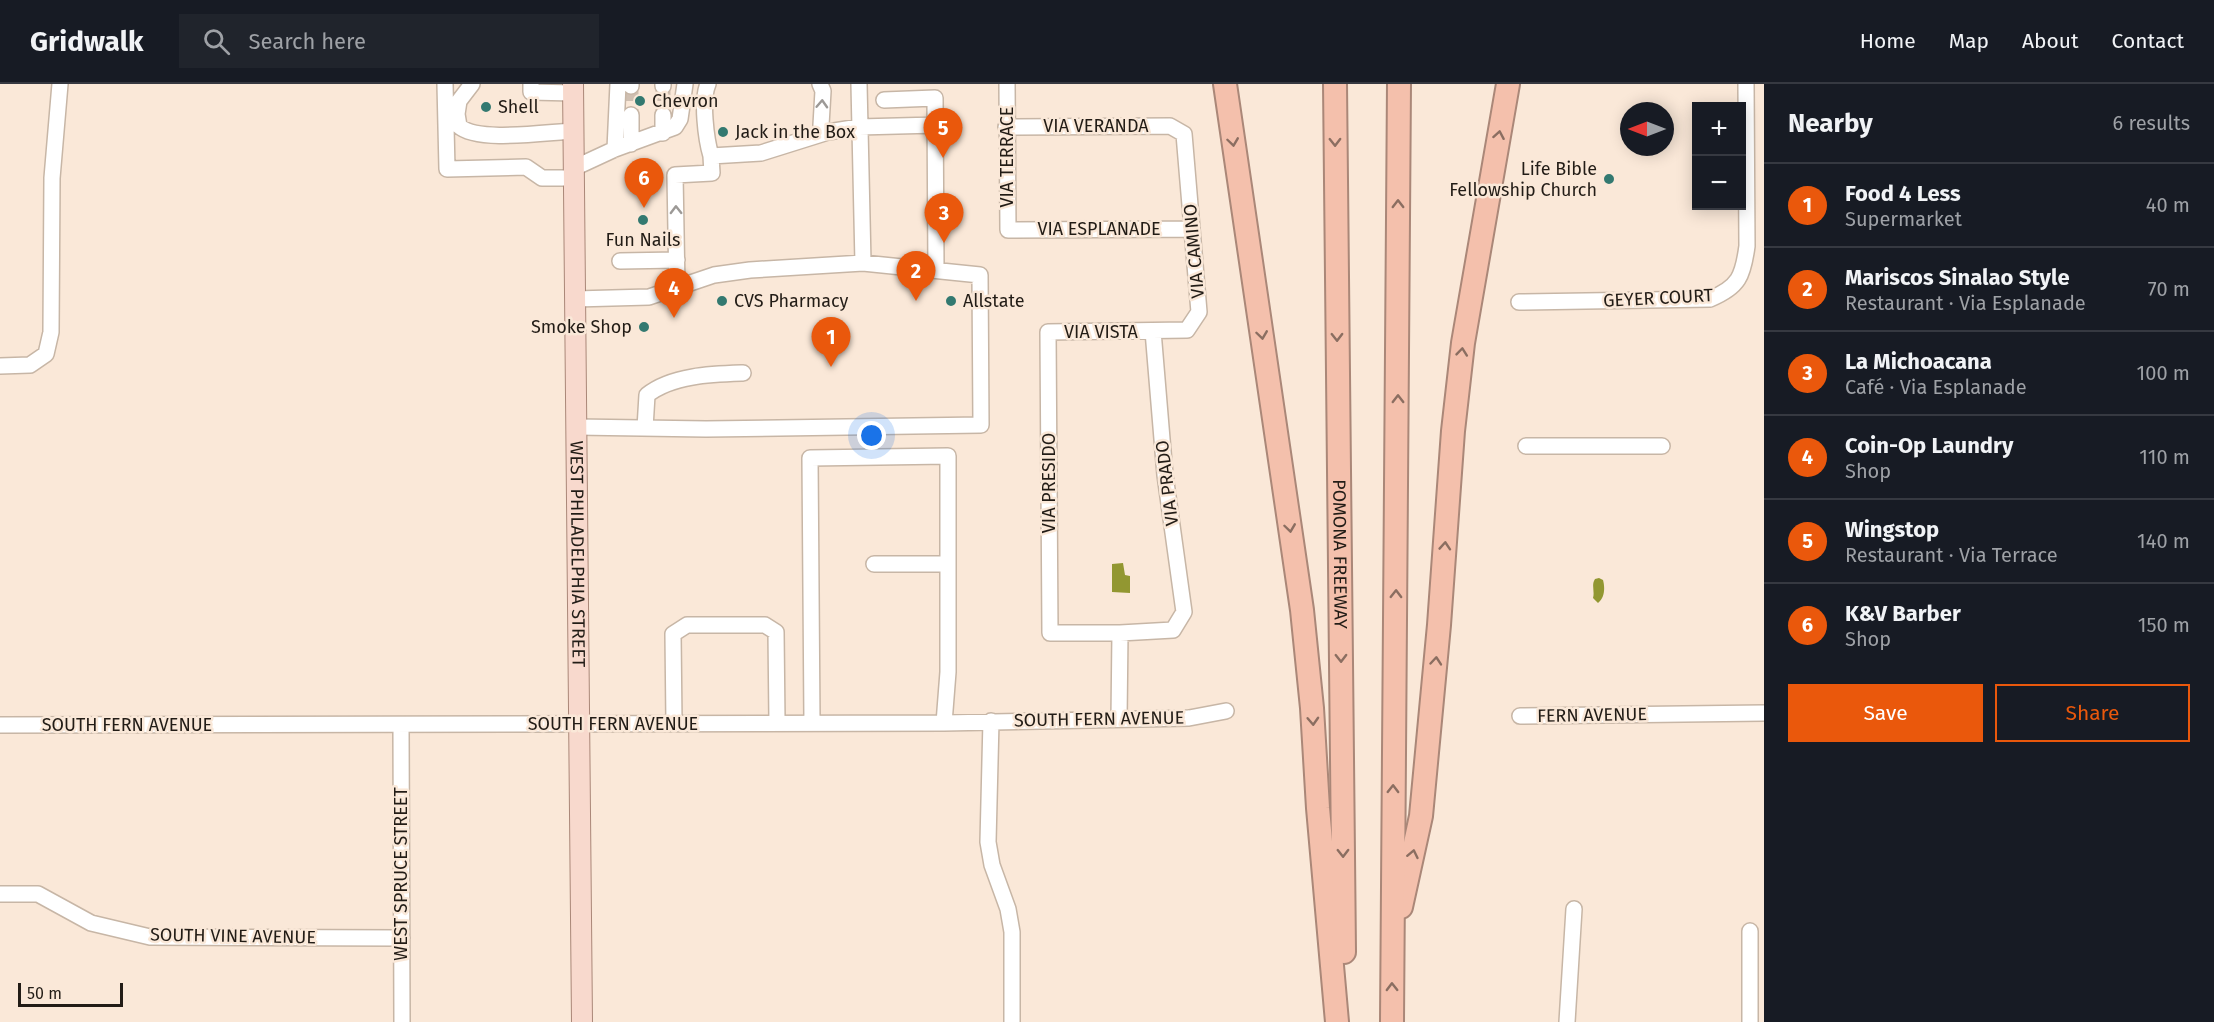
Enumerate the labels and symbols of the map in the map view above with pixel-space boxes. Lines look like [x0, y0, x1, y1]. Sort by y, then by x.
place label: Chevron [652, 90, 719, 112]
marker: Chevron [633, 94, 647, 108]
place label: Shell [498, 96, 539, 118]
marker: Shell [479, 100, 493, 114]
one-way arrow [816, 100, 829, 109]
north arrow [1620, 102, 1674, 156]
street label: VIA TERRACE [996, 107, 1018, 207]
pin: 5 [924, 109, 962, 158]
street label: VIA VERANDA [1043, 115, 1149, 137]
place label: Jack in the Box [735, 121, 855, 143]
marker: Jack in the Box [716, 125, 730, 139]
one-way arrow [1492, 130, 1504, 140]
one-way arrow [1227, 137, 1239, 146]
one-way arrow [1329, 138, 1341, 147]
pin: 6 [624, 158, 664, 208]
place label: Life Bible Fellowship Church [1449, 158, 1597, 201]
marker: Life Bible Fellowship Church [1602, 172, 1616, 186]
pin: 3 [924, 194, 964, 243]
one-way arrow [1392, 199, 1405, 208]
street label: VIA CAMINO [1179, 203, 1209, 299]
one-way arrow [669, 206, 682, 215]
marker: Fun Nails [636, 213, 650, 227]
street label: VIA ESPLANADE [1037, 218, 1161, 240]
place label: Fun Nails [606, 229, 680, 251]
pin: 2 [896, 252, 936, 301]
pin: 4 [654, 268, 694, 318]
street label: GEYER COURT [1602, 284, 1714, 312]
place label: CVS Pharmacy [734, 290, 849, 312]
place label: Allstate [963, 290, 1024, 312]
marker: CVS Pharmacy [715, 294, 729, 308]
marker: Allstate [944, 294, 958, 308]
place label: Smoke Shop [531, 316, 632, 338]
pin: 1 [812, 318, 850, 367]
marker: Smoke Shop [637, 320, 651, 334]
street label: VIA VISTA [1064, 321, 1139, 343]
one-way arrow [1255, 330, 1267, 339]
one-way arrow [1331, 333, 1344, 342]
one-way arrow [1455, 347, 1467, 356]
one-way arrow [1392, 394, 1404, 403]
your location [857, 421, 886, 450]
street label: VIA PRESIDO [1038, 433, 1060, 533]
street label: VIA PRADO [1151, 439, 1183, 527]
street label: WEST PHILADELPHIA STREET [565, 441, 590, 668]
street label: POMONA FREEWAY [1328, 479, 1352, 629]
one-way arrow [1283, 522, 1296, 532]
one-way arrow [1438, 542, 1451, 551]
one-way arrow [1390, 589, 1402, 598]
one-way arrow [1335, 654, 1347, 663]
one-way arrow [1429, 656, 1442, 665]
street label: FERN AVENUE [1537, 703, 1647, 727]
street label: SOUTH FERN AVENUE [1014, 707, 1184, 731]
street label: SOUTH FERN AVENUE [528, 713, 698, 735]
street label: SOUTH FERN AVENUE [42, 714, 212, 736]
one-way arrow [1307, 717, 1320, 726]
one-way arrow [1387, 784, 1399, 793]
street label: WEST SPRUCE STREET [390, 787, 412, 961]
one-way arrow [1337, 849, 1349, 858]
one-way arrow [1406, 849, 1419, 859]
street label: SOUTH VINE AVENUE [150, 924, 316, 948]
scale bar [18, 980, 123, 1008]
one-way arrow [1386, 983, 1398, 992]

